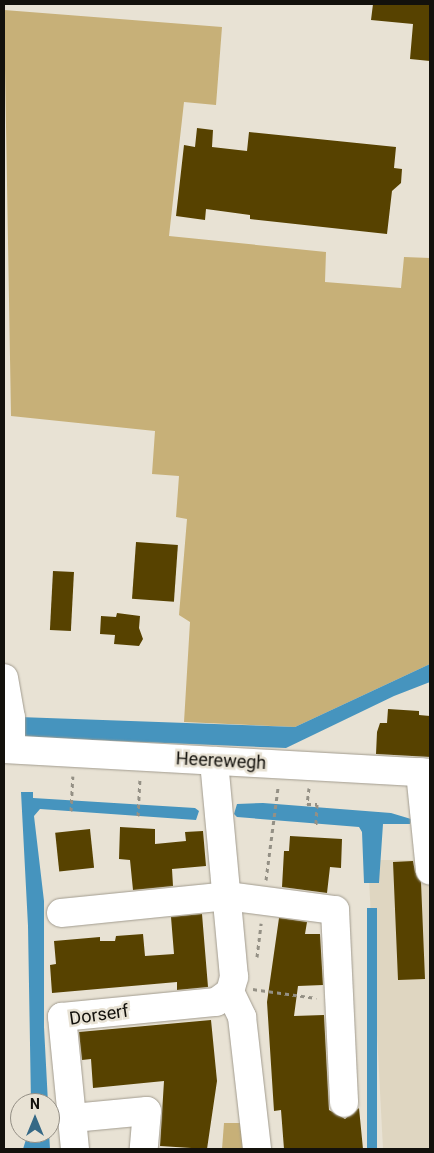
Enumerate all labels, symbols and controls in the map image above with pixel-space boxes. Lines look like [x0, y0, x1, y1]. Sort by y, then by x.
street label: Heerewegh [175, 748, 267, 774]
street label: Dorserf [68, 1000, 130, 1030]
north arrow [10, 1093, 60, 1143]
text: N [30, 1096, 40, 1112]

